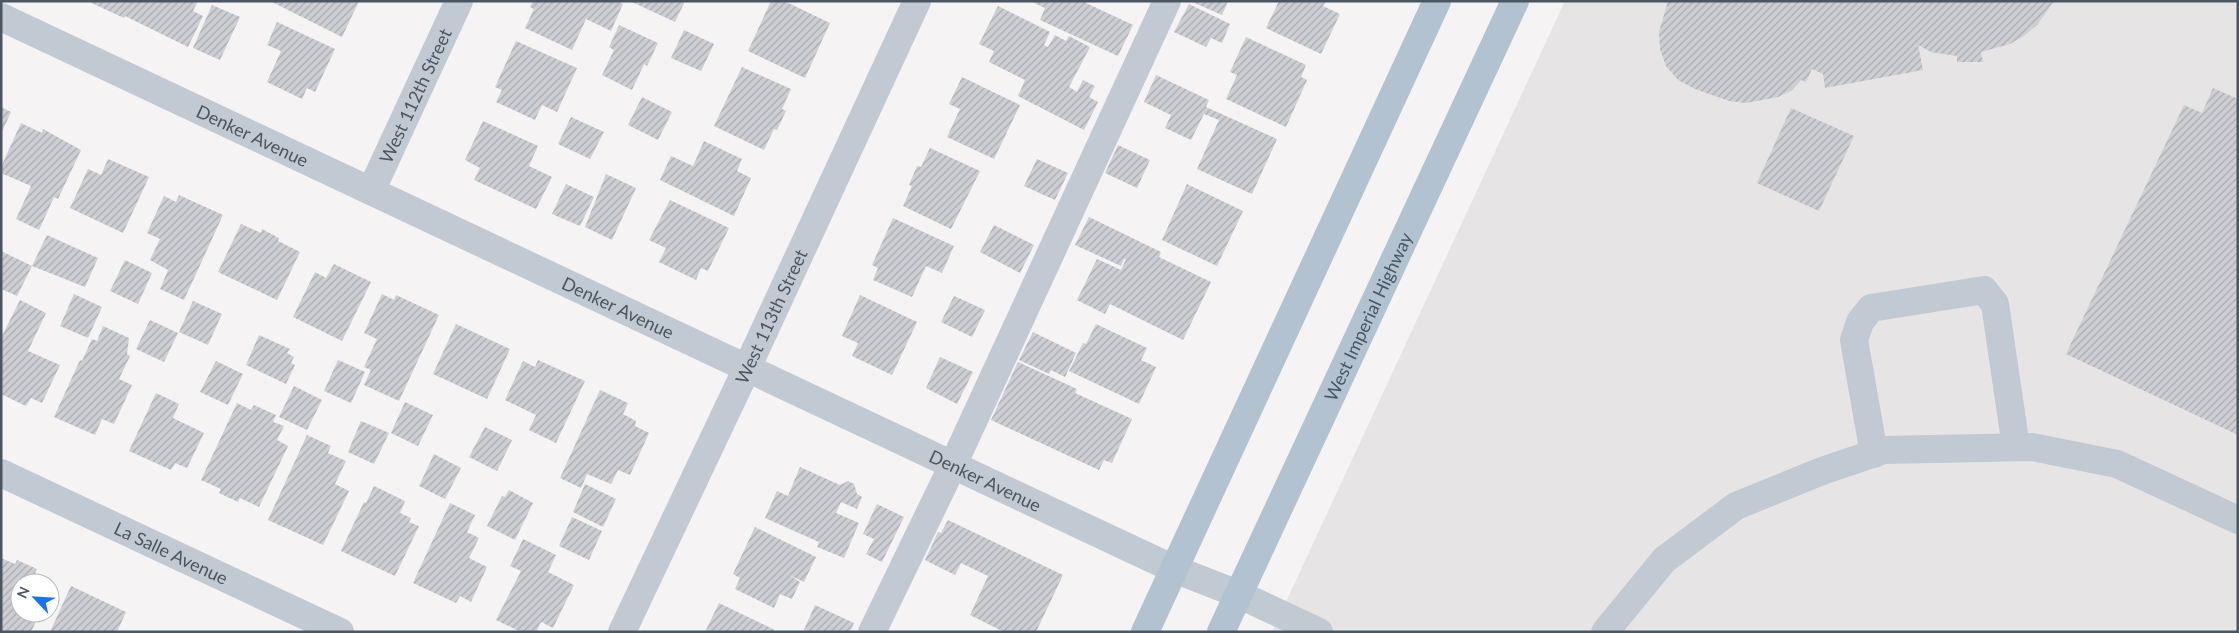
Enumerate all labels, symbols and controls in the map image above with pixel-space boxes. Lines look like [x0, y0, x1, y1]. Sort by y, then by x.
street label: West 112th Street [374, 24, 456, 167]
street label: Denker Avenue [193, 100, 312, 171]
street label: West Imperial Highway [1319, 228, 1417, 404]
street label: West 113th Street [730, 245, 812, 387]
street label: Denker Avenue [559, 272, 678, 343]
street label: Denker Avenue [926, 445, 1045, 516]
street label: La Salle Avenue [111, 517, 232, 589]
north arrow [10, 573, 60, 623]
text: N [13, 584, 33, 601]

